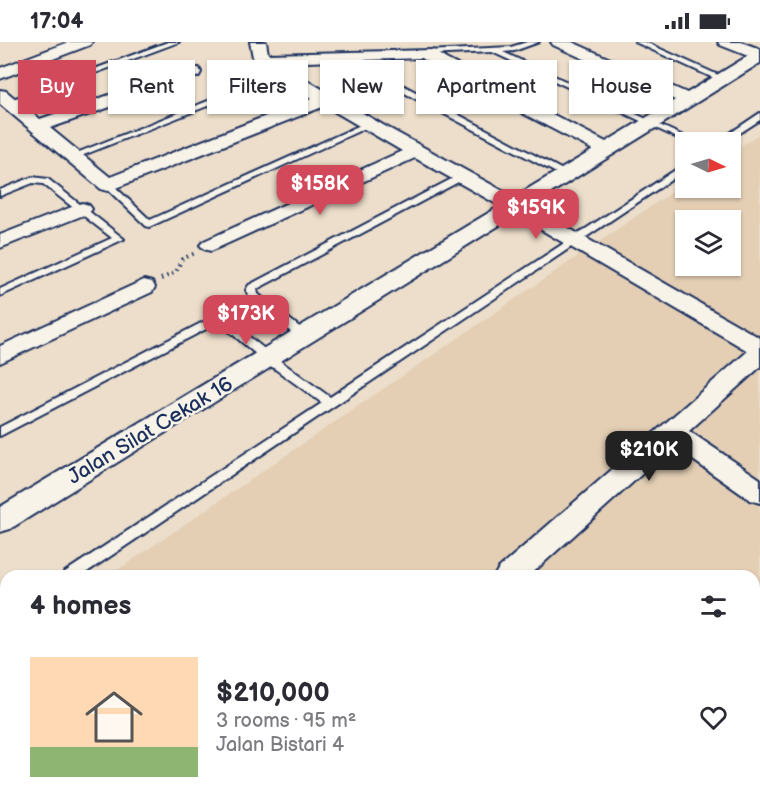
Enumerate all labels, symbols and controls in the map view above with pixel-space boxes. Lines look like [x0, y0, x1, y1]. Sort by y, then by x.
text: 17:04 [30, 8, 83, 35]
chip: Buy [18, 60, 96, 114]
chip: Rent [108, 60, 195, 114]
chip: Filters [207, 60, 308, 114]
chip: New [320, 60, 404, 114]
chip: Apartment [416, 60, 557, 114]
chip: House [569, 60, 673, 114]
north arrow [675, 132, 741, 198]
map controls [675, 132, 741, 276]
pin: $158K [278, 165, 362, 216]
text: $158K [291, 172, 349, 196]
pin: $159K [494, 189, 578, 240]
text: $159K [507, 196, 565, 220]
button: layers [675, 210, 741, 276]
pin: $173K [204, 295, 288, 346]
text: $173K [217, 302, 275, 326]
street label: Jalan Silat Cekak 16 [63, 371, 238, 490]
pin: $210K [607, 431, 691, 482]
text: $210K [619, 438, 679, 462]
icon: filters [697, 590, 730, 623]
text: 4 homes [30, 591, 131, 622]
text: $210,000 [216, 678, 330, 709]
icon: home [78, 681, 150, 753]
icon: heart [697, 701, 730, 734]
text: 3 rooms · 95 m² [216, 709, 356, 733]
text: Jalan Bistari 4 [216, 733, 344, 757]

